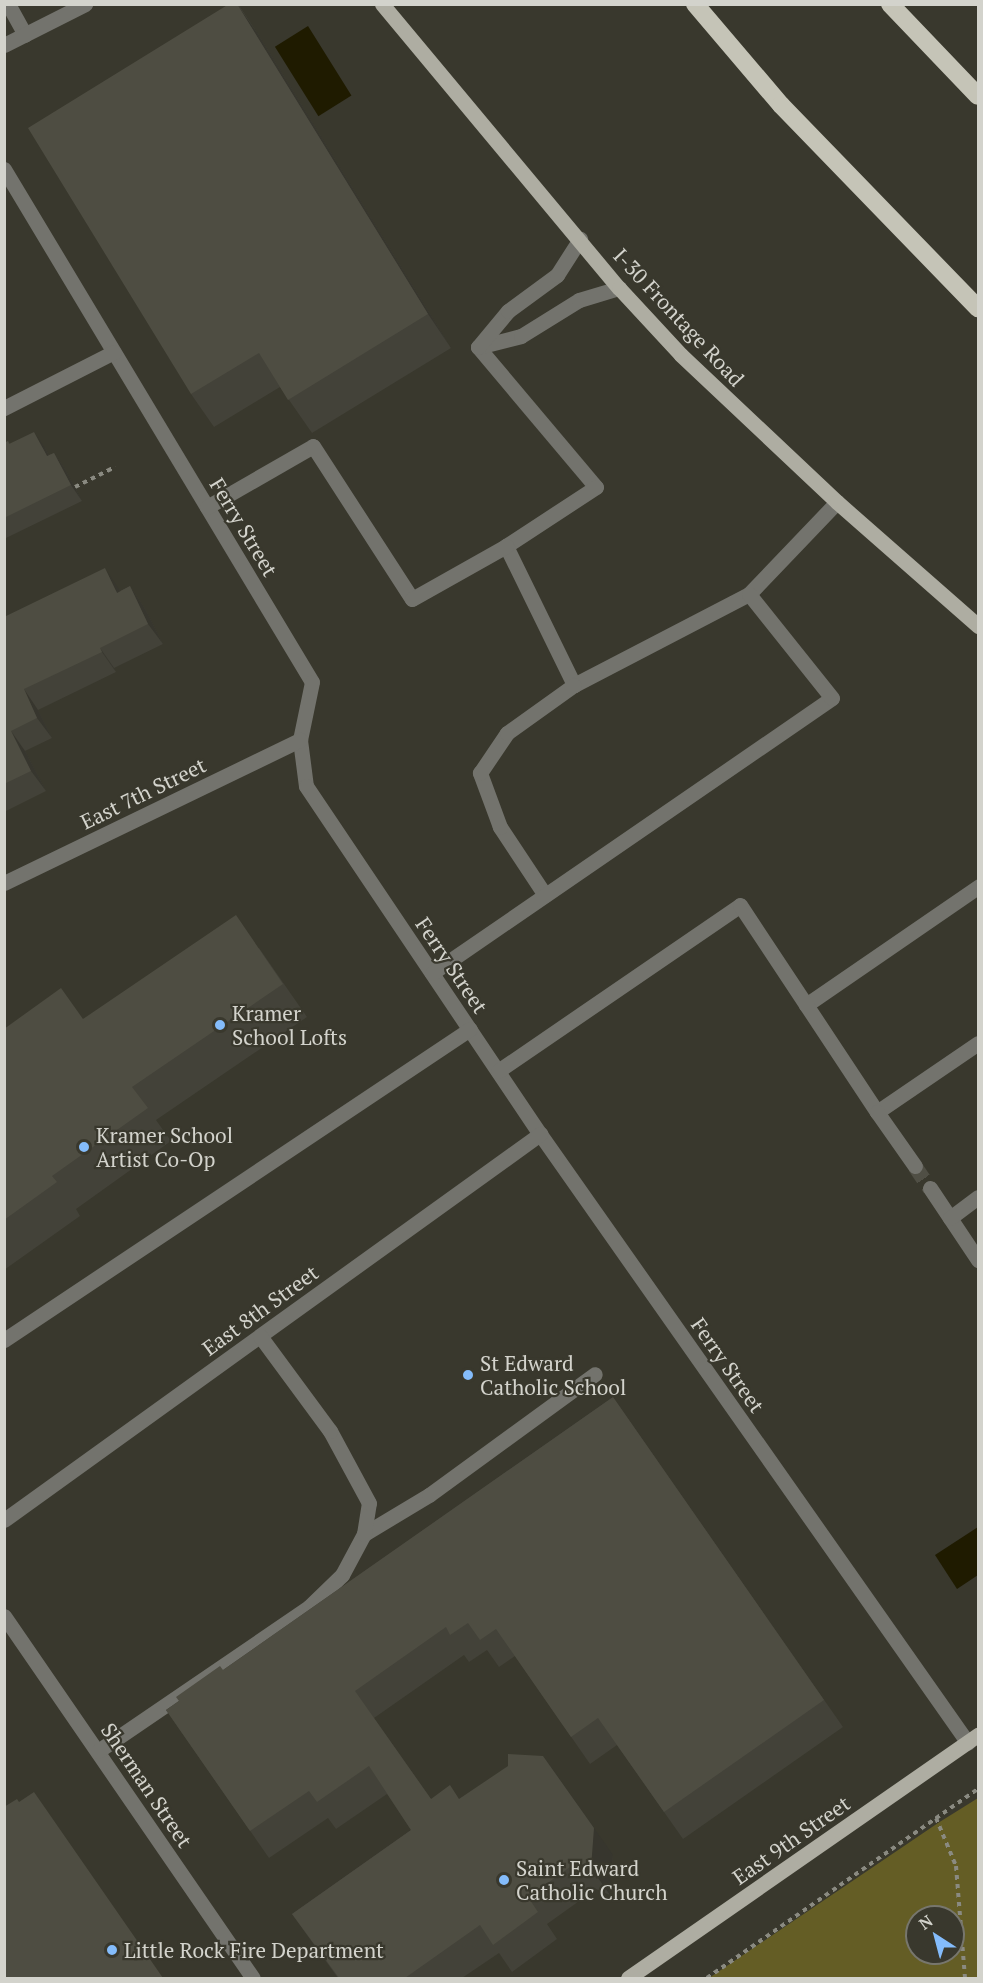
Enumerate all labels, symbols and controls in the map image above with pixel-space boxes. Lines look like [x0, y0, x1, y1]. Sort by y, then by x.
street label: I-30 Frontage Road [609, 243, 749, 391]
street label: Ferry Street [205, 473, 283, 581]
street label: East 7th Street [76, 752, 210, 834]
street label: Ferry Street [411, 912, 493, 1018]
place label: Kramer School Lofts [232, 1000, 347, 1050]
marker: Kramer School Lofts [213, 1018, 227, 1032]
place label: Kramer School Artist Co-Op [96, 1122, 233, 1172]
marker: Kramer School Artist Co-Op [77, 1140, 91, 1154]
street label: East 8th Street [197, 1259, 323, 1361]
street label: Ferry Street [686, 1313, 770, 1417]
place label: St Edward Catholic School [480, 1350, 626, 1400]
marker: St Edward Catholic School [461, 1368, 475, 1382]
street label: Sherman Street [96, 1718, 198, 1852]
street label: East 9th Street [728, 1790, 854, 1890]
place label: Saint Edward Catholic Church [516, 1855, 667, 1905]
marker: Saint Edward Catholic Church [497, 1873, 511, 1887]
north arrow [905, 1905, 965, 1965]
text: N [914, 1910, 937, 1935]
place label: Little Rock Fire Department [124, 1937, 384, 1963]
marker: Little Rock Fire Department [105, 1943, 119, 1957]

